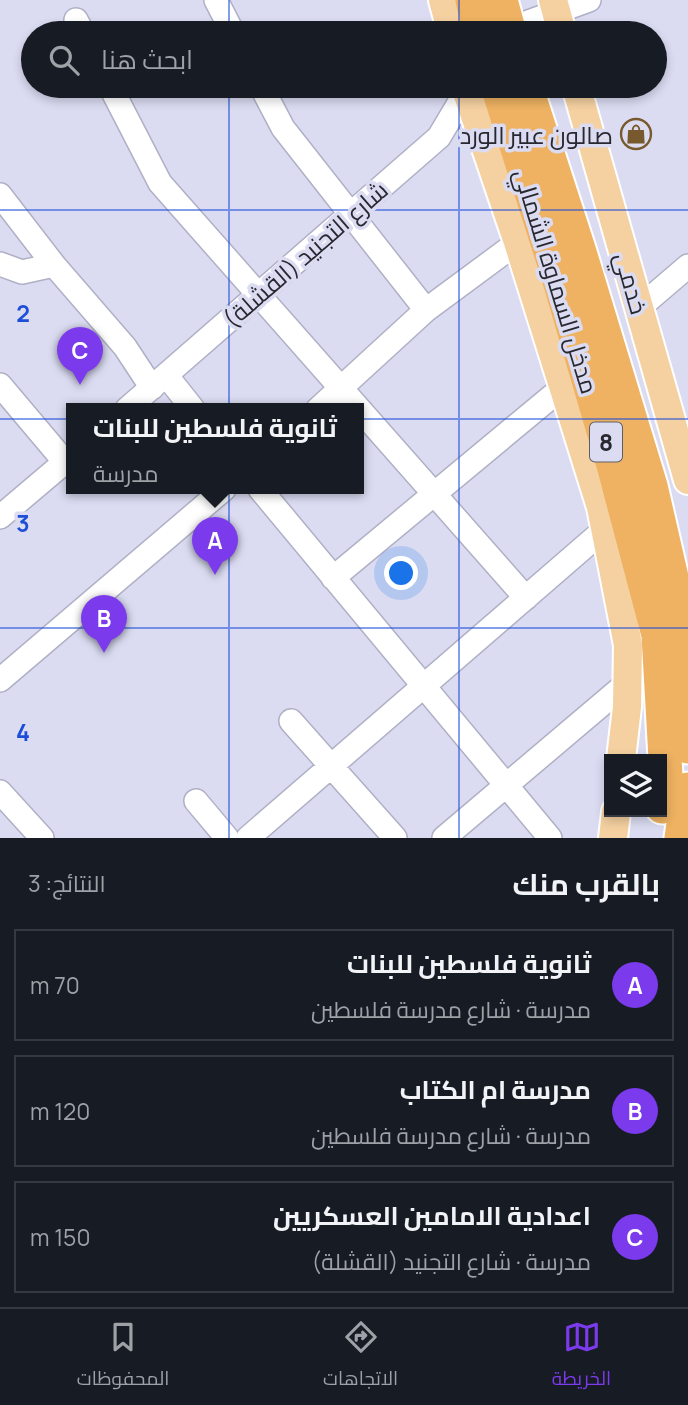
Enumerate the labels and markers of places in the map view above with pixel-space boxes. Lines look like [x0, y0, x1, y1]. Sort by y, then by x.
shop icon: صالون عبير الورد [619, 117, 653, 151]
place label: صالون عبير الورد [460, 118, 613, 151]
pin: C [57, 327, 103, 385]
pin: A [192, 517, 238, 575]
pin: B [81, 595, 127, 653]

